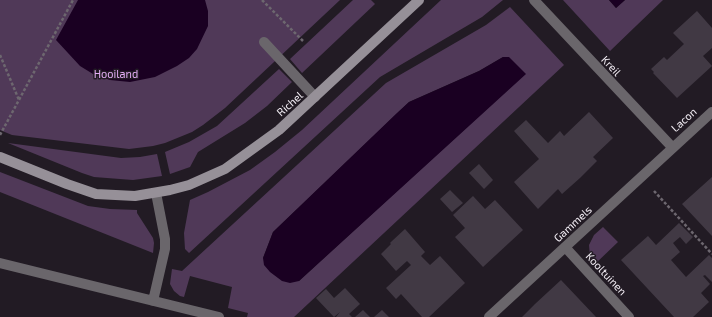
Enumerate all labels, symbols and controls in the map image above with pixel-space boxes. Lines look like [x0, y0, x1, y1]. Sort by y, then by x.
street label: Kreil [598, 53, 624, 79]
park label: Hooiland [94, 67, 138, 81]
street label: Richel [274, 89, 306, 119]
street label: Lacon [669, 105, 699, 135]
street label: Gammels [551, 203, 595, 245]
street label: Kooltuinen [583, 250, 629, 298]

